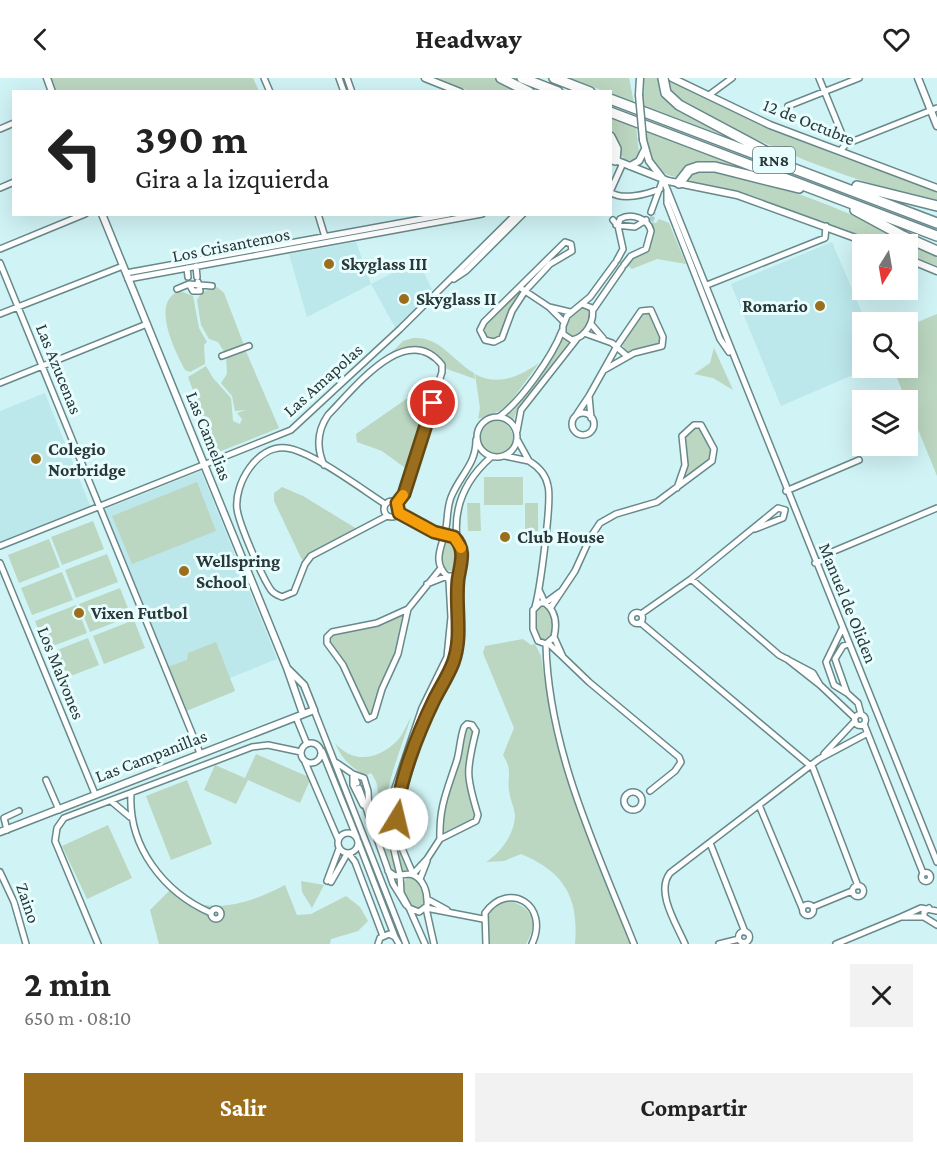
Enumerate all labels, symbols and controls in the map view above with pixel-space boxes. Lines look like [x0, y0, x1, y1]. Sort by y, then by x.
icon: back [24, 23, 57, 56]
icon: heart [880, 23, 913, 56]
text: Headway [415, 24, 522, 54]
street label: 12 de Octubre [760, 95, 858, 149]
icon: left [36, 114, 114, 192]
text: 390 m [135, 115, 248, 162]
road number: RN8 [753, 147, 795, 173]
text: Gira a la izquierda [135, 164, 329, 194]
street label: Los Crisantemos [171, 224, 291, 266]
north arrow [852, 234, 918, 300]
map controls [852, 234, 918, 456]
place label: Skyglass III [341, 254, 427, 274]
marker: Skyglass III [322, 257, 336, 271]
place label: Skyglass II [416, 289, 496, 309]
marker: Skyglass II [397, 292, 411, 306]
place label: Romario [742, 296, 808, 316]
marker: Romario [813, 299, 827, 313]
button: search [852, 312, 918, 378]
street label: Las Azucenas [32, 321, 86, 417]
street label: Las Amapolas [279, 339, 367, 421]
pin [407, 377, 458, 428]
icon: arrive [416, 386, 449, 419]
street label: Las Camelias [182, 389, 236, 483]
button: layers [852, 390, 918, 456]
place label: Colegio Norbridge [48, 439, 126, 480]
marker: Colegio Norbridge [29, 452, 43, 466]
place label: Club House [517, 527, 604, 547]
marker: Club House [498, 530, 512, 544]
street label: Manuel de Oliden [815, 540, 881, 666]
place label: Wellspring School [195, 551, 280, 592]
marker: Wellspring School [177, 564, 191, 578]
place label: Vixen Futbol [90, 603, 188, 623]
marker: Vixen Futbol [72, 606, 86, 620]
street label: Los Malvones [33, 624, 89, 722]
street label: Las Campanillas [92, 726, 210, 786]
position arrow [365, 787, 429, 851]
street label: Zaino [12, 880, 44, 926]
text: 2 min [24, 964, 111, 1004]
button: close [850, 964, 913, 1027]
text: 650 m · 08:10 [24, 1007, 131, 1029]
button: Salir [24, 1073, 463, 1142]
button: Compartir [475, 1073, 913, 1142]

